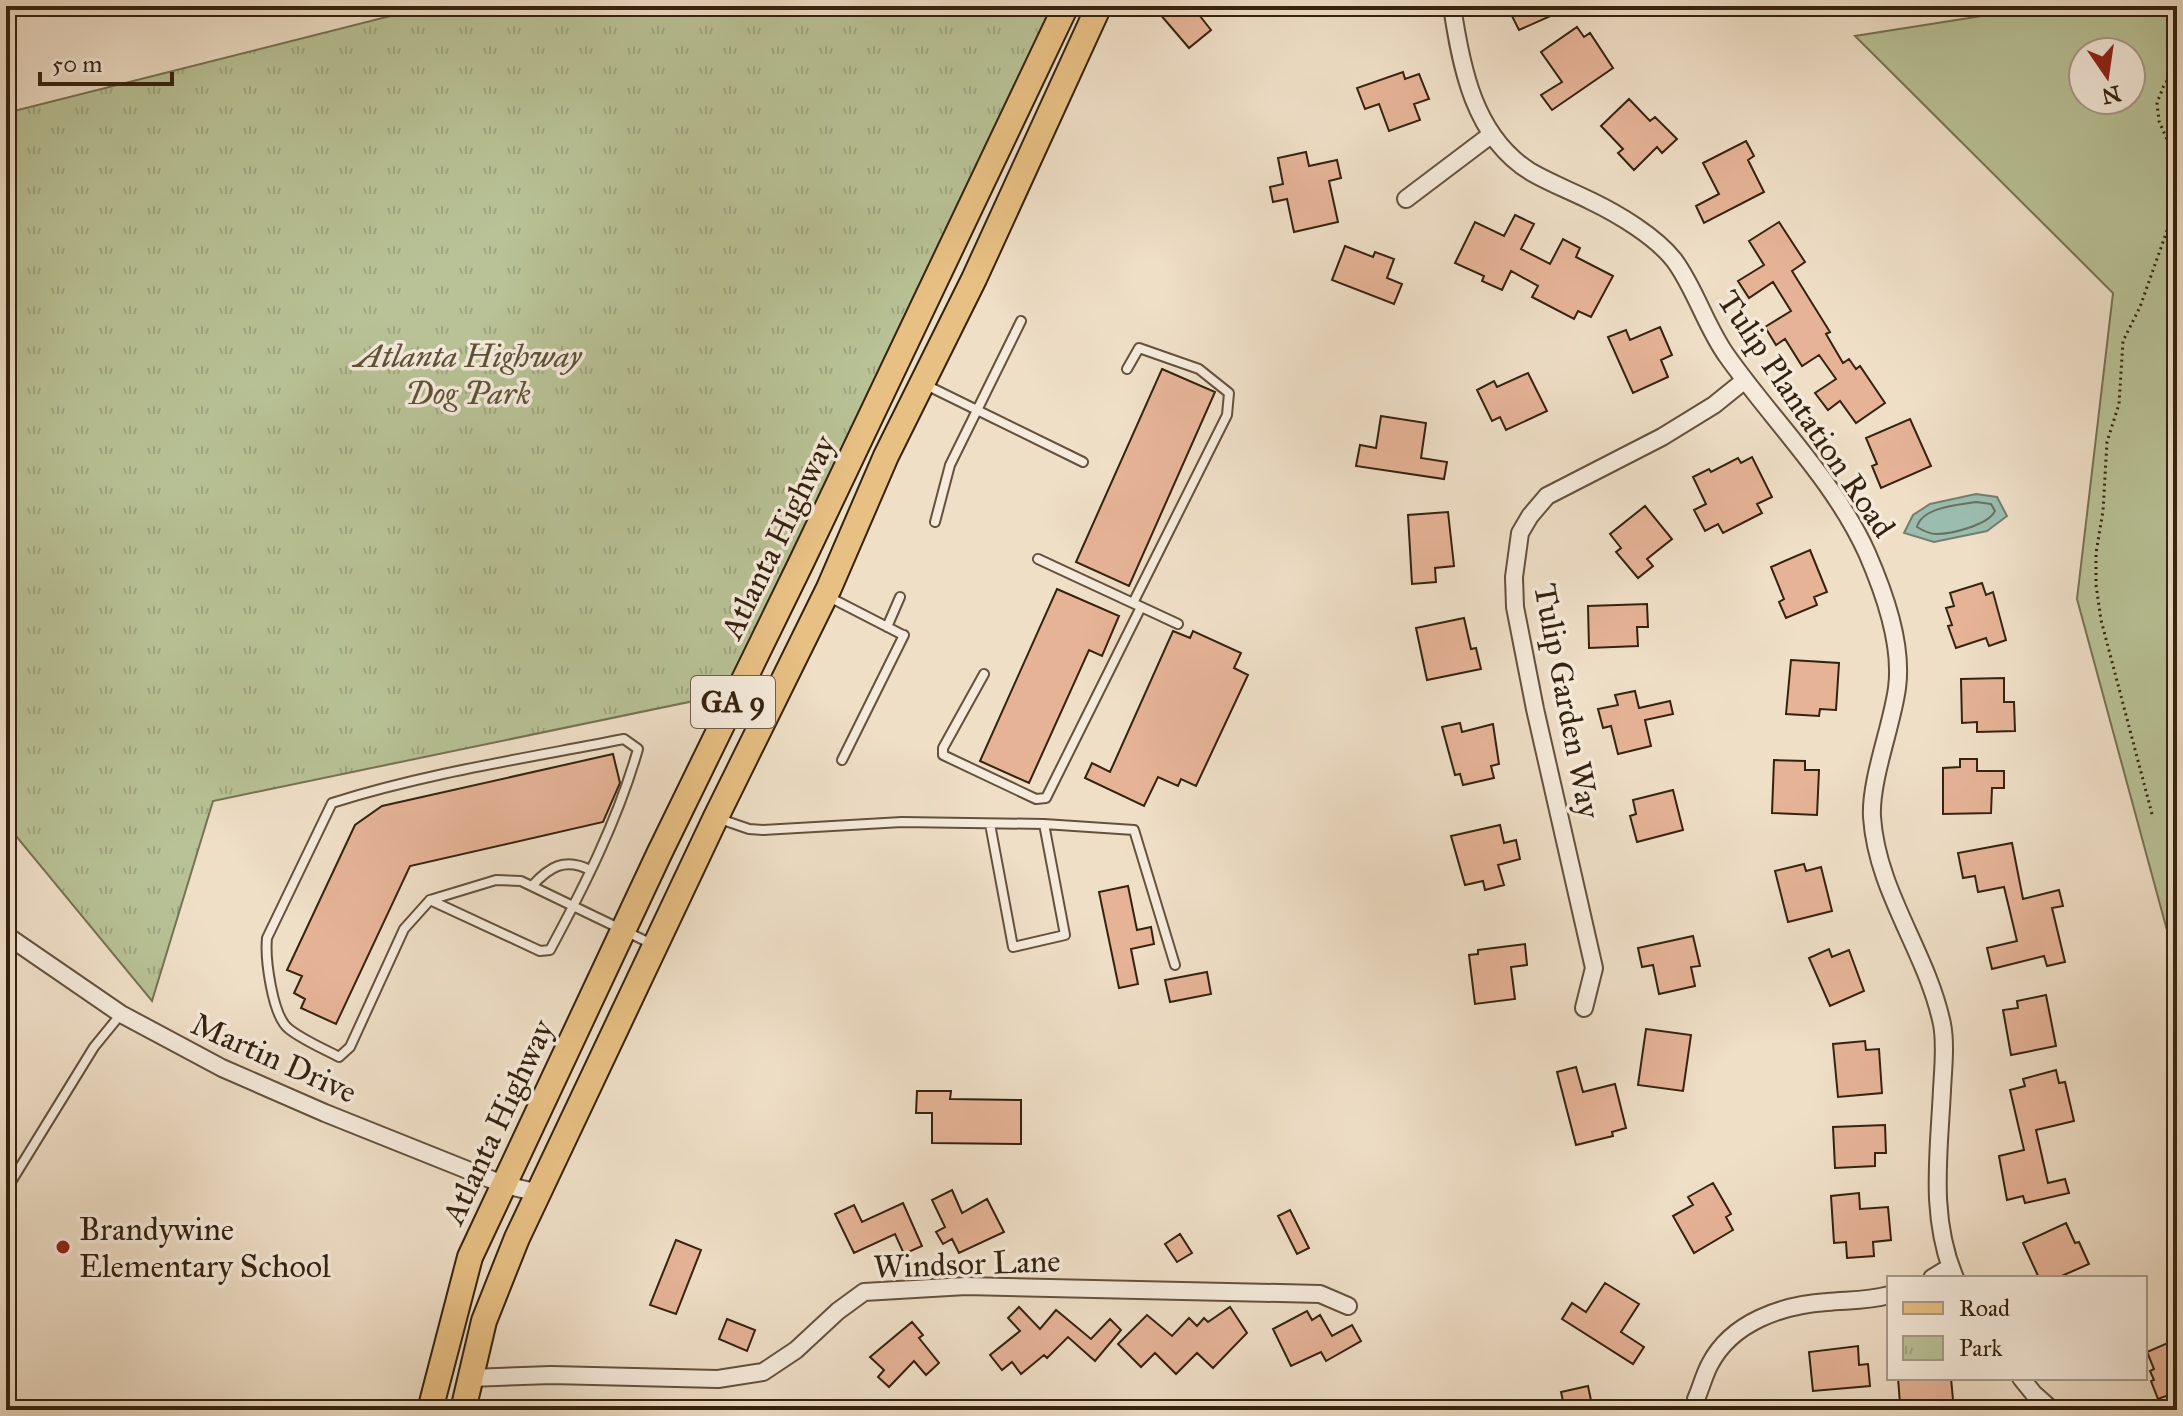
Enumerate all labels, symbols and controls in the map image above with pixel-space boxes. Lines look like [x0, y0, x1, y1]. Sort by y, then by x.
scale bar [40, 36, 172, 86]
north arrow [2067, 36, 2147, 116]
text: 50 m [52, 49, 102, 79]
text: N [2099, 80, 2124, 110]
street label: Tulip Plantation Road [1709, 283, 1903, 545]
park label: Atlanta Highway Dog Park [352, 337, 583, 413]
street label: Atlanta Highway [711, 428, 845, 647]
street label: Tulip Garden Way [1525, 580, 1609, 823]
road number: GA 9 [691, 676, 775, 728]
street label: Martin Drive [185, 1004, 363, 1112]
street label: Atlanta Highway [433, 1012, 563, 1232]
place label: Brandywine Elementary School [79, 1210, 331, 1286]
marker: Brandywine Elementary School [54, 1238, 72, 1256]
street label: Windsor Lane [873, 1241, 1061, 1287]
legend [1887, 1276, 2147, 1380]
text: Road [1959, 1293, 2010, 1323]
text: Park [1959, 1333, 2003, 1363]

